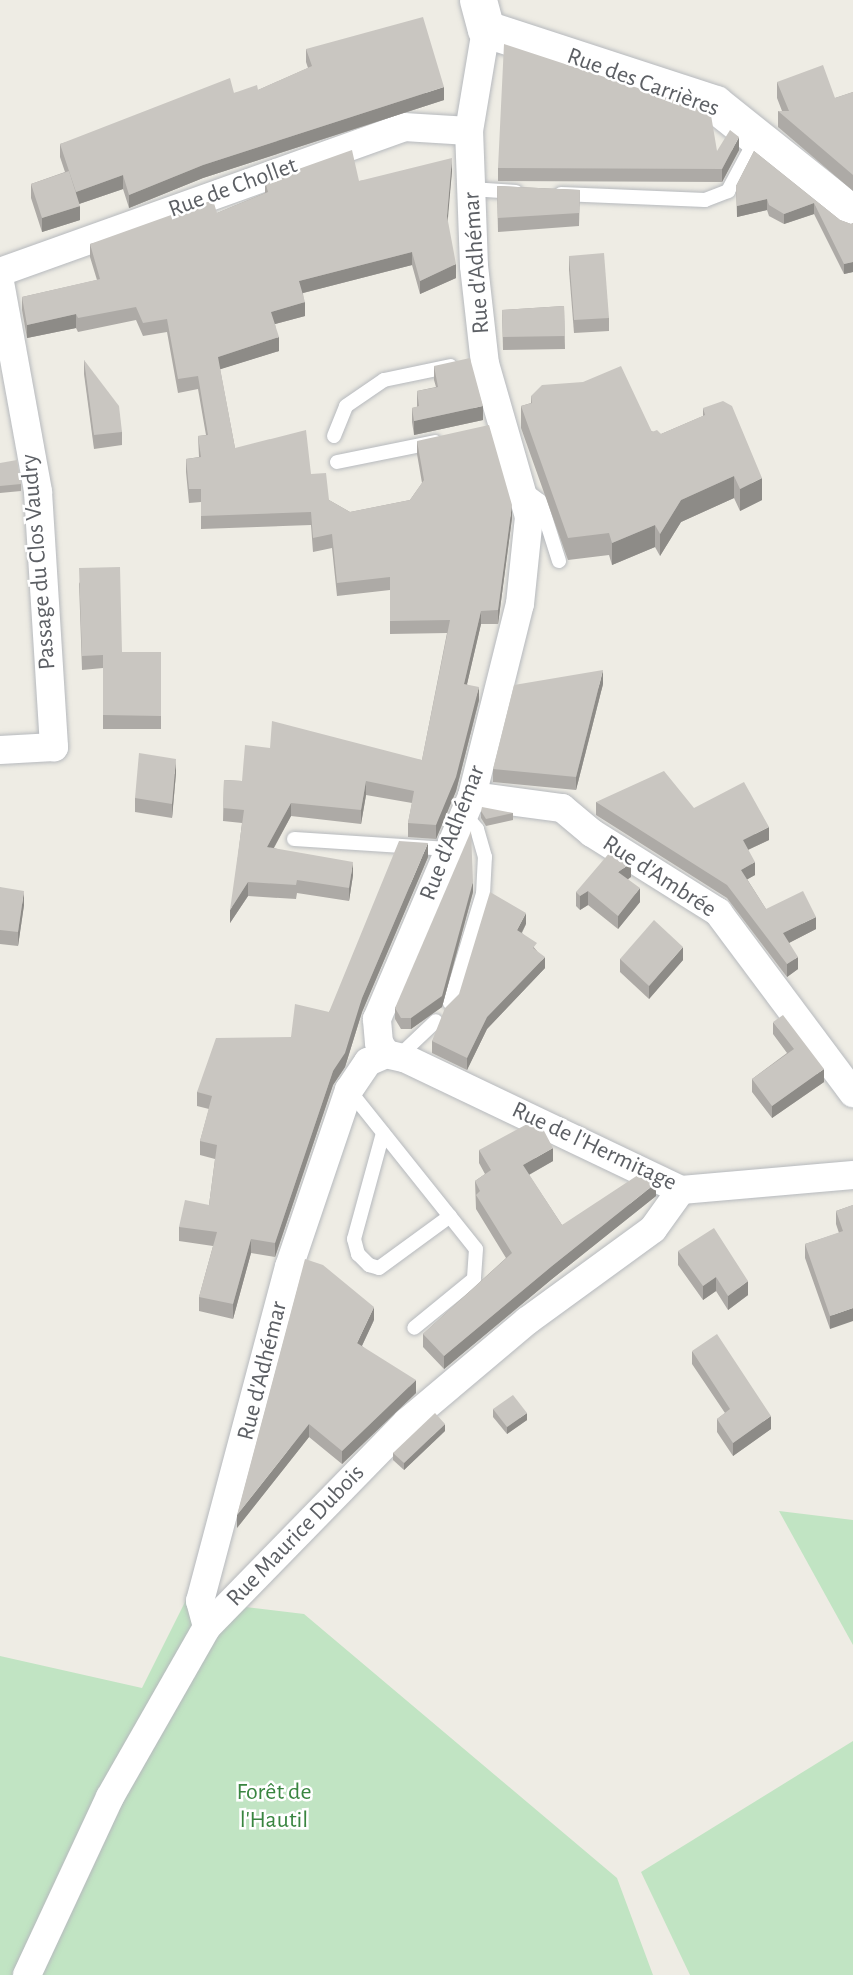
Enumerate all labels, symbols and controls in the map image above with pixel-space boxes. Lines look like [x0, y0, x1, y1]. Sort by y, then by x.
street label: Rue des Carrières [563, 42, 723, 124]
street label: Rue de Chollet [165, 151, 301, 225]
street label: Rue d'Adhémar [458, 191, 496, 335]
street label: Passage du Clos Vaudry [15, 453, 63, 671]
street label: Rue d'Adhémar [414, 761, 492, 905]
street label: Rue d'Ambrée [597, 830, 721, 924]
street label: Rue de l'Hermitage [507, 1096, 681, 1198]
street label: Rue d'Adhémar [232, 1298, 294, 1444]
street label: Rue Maurice Dubois [221, 1459, 371, 1613]
park label: Forêt de l'Hautil [237, 1779, 311, 1835]

